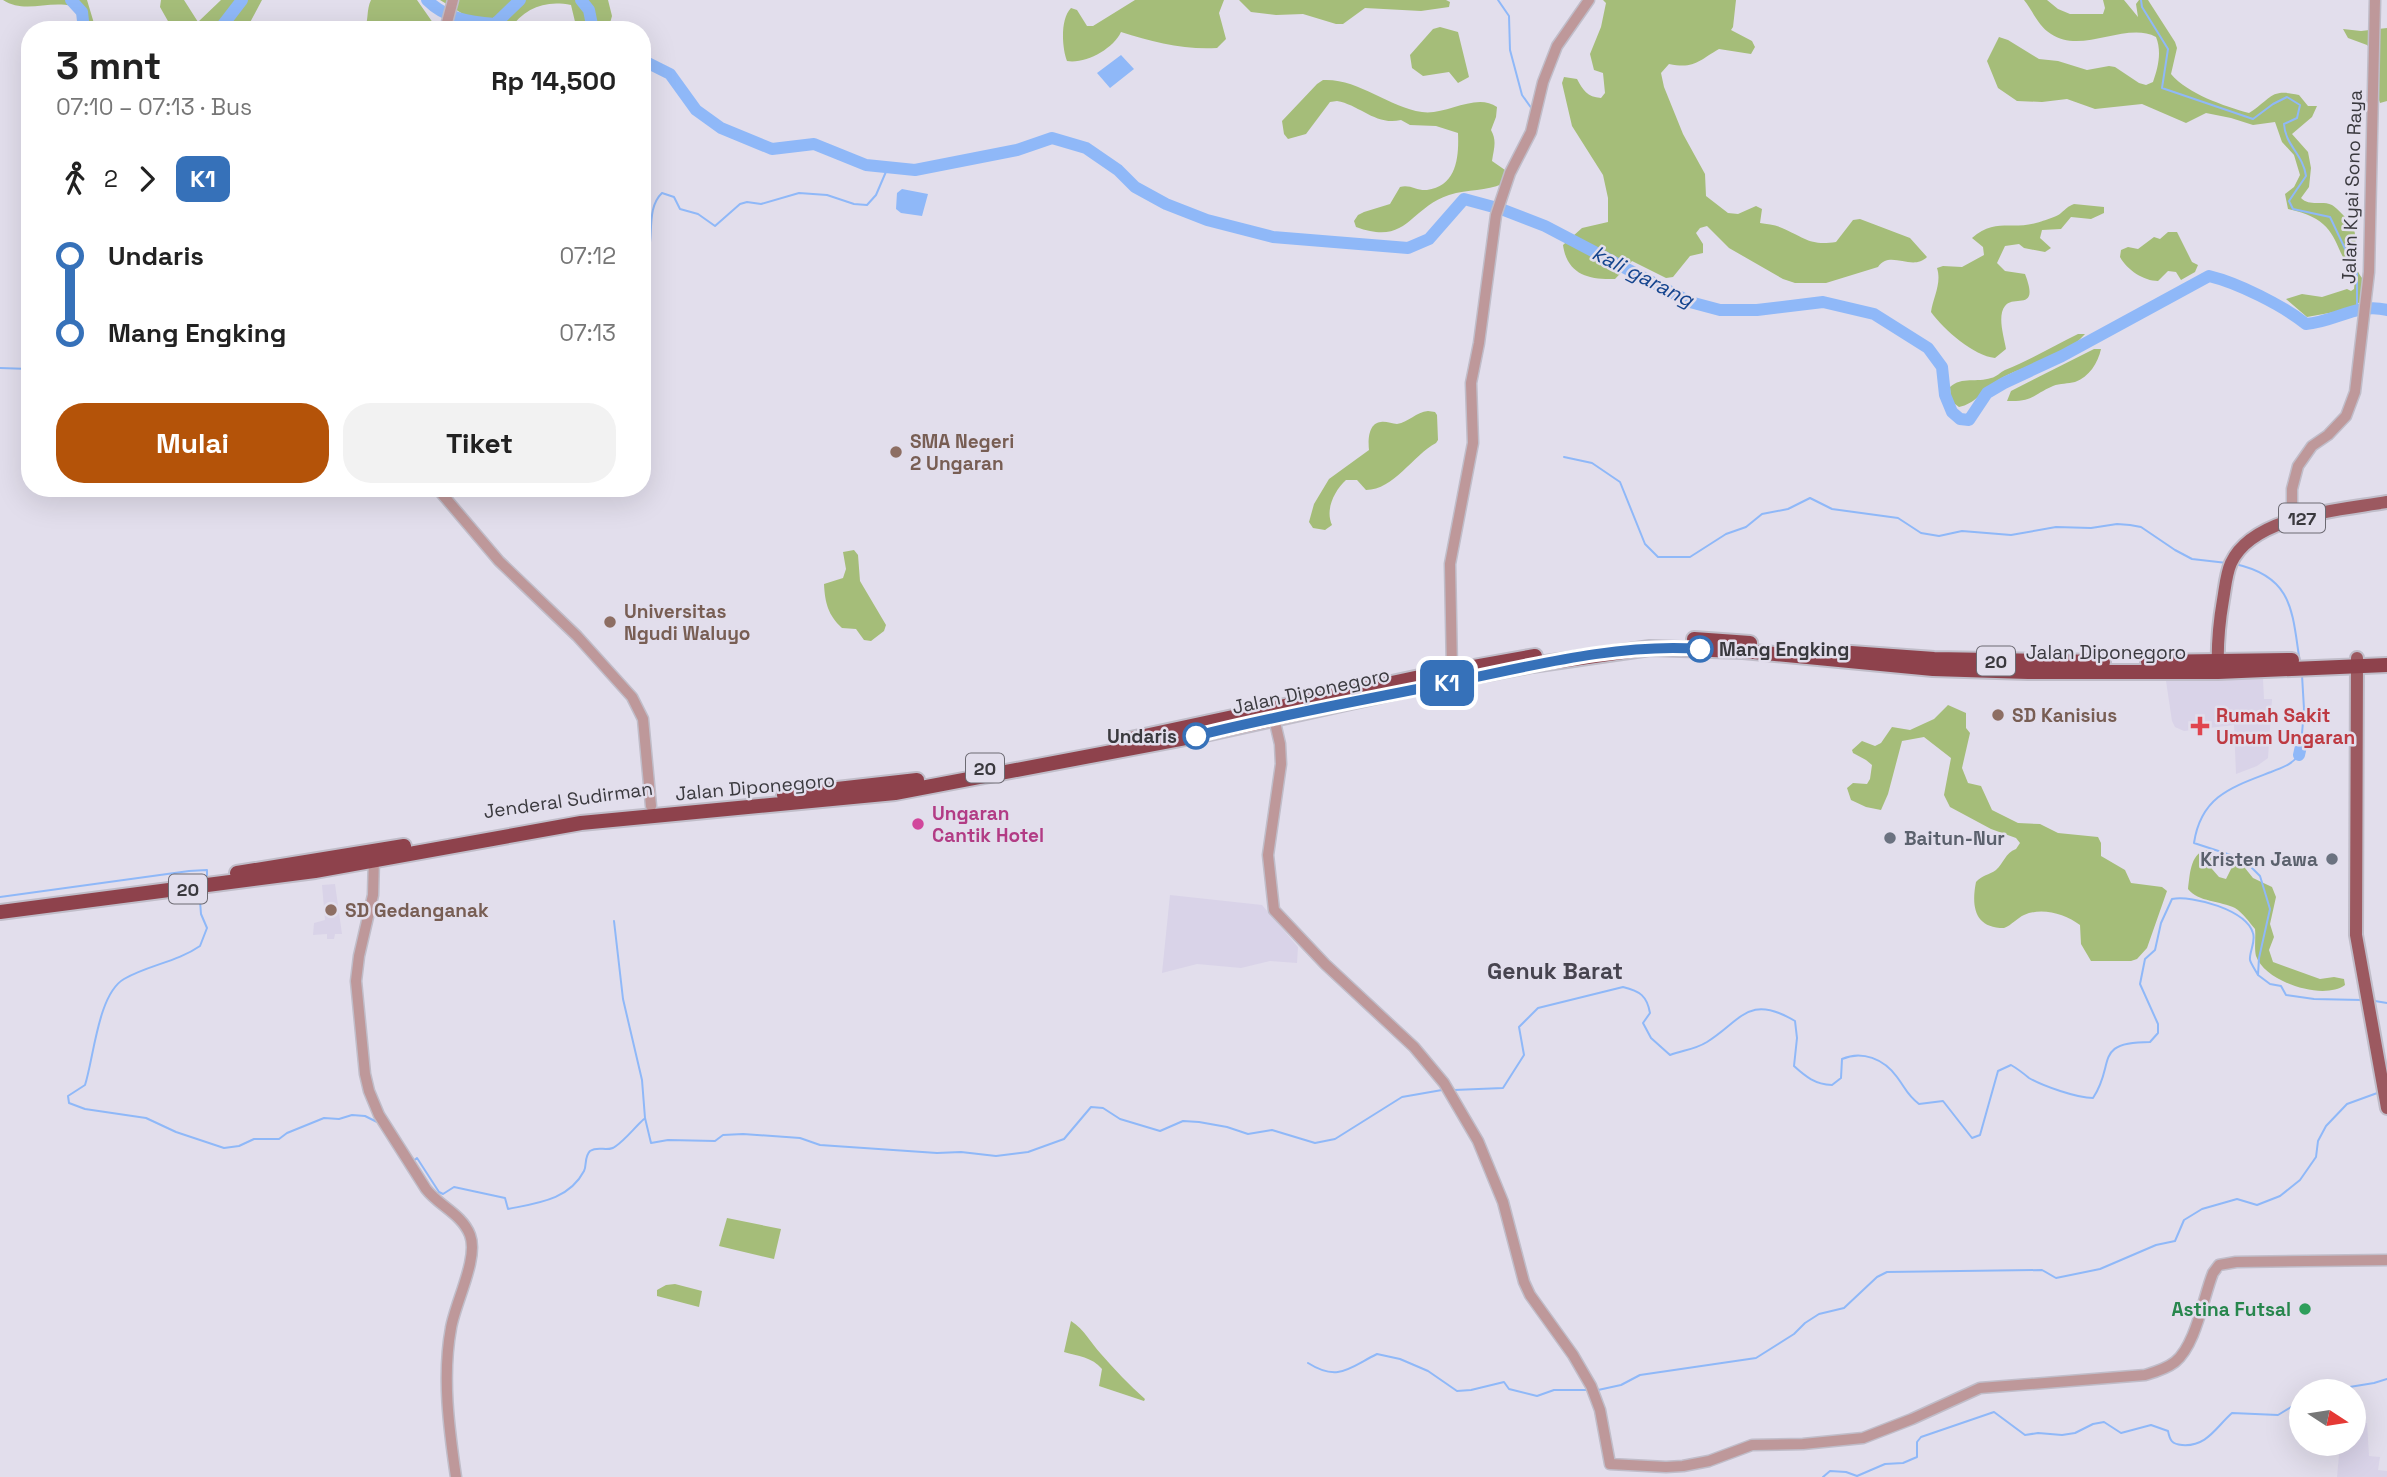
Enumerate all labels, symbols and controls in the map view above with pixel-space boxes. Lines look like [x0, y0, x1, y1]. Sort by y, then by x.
text: 3 mnt [56, 42, 161, 90]
text: Rp 14,500 [491, 64, 616, 98]
street label: Jalan Kyai Sono Raya [2336, 89, 2368, 284]
text: 07:10 – 07:13 · Bus [56, 92, 252, 122]
icon: walk [56, 160, 94, 198]
icon: forward [128, 160, 166, 198]
text: K1 [190, 163, 216, 194]
text: 2 [104, 164, 118, 194]
text: Undaris [108, 239, 204, 273]
water label: kali garang [1588, 239, 1700, 314]
text: 07:12 [559, 241, 616, 271]
text: Mang Engking [108, 316, 286, 350]
text: 07:13 [559, 318, 616, 348]
button: Mulai [56, 403, 329, 483]
button: Tiket [343, 403, 616, 483]
place label: SMA Negeri 2 Ungaran [910, 429, 1014, 476]
marker: SMA Negeri 2 Ungaran [888, 444, 904, 460]
road number: 127 [2279, 504, 2325, 532]
place label: Universitas Ngudi Waluyo [624, 599, 750, 646]
marker: Universitas Ngudi Waluyo [602, 614, 618, 630]
marker: Mang Engking [1687, 636, 1713, 662]
place label: Mang Engking [1719, 637, 1849, 662]
street label: Jalan Diponegoro [2026, 640, 2186, 665]
road number: 20 [1977, 646, 2015, 676]
line badge: K1 [1416, 660, 1478, 706]
street label: Jalan Diponegoro [1230, 662, 1392, 720]
text: K1 [1434, 667, 1460, 698]
place label: SD Kanisius [2012, 703, 2117, 728]
place label: Rumah Sakit Umum Ungaran [2216, 703, 2355, 750]
marker: SD Kanisius [1990, 707, 2006, 723]
marker: Rumah Sakit Umum Ungaran [2190, 716, 2210, 736]
marker: Undaris [1183, 723, 1209, 749]
place label: Undaris [1107, 724, 1177, 749]
road number: 20 [966, 754, 1004, 782]
street label: Jalan Diponegoro [674, 768, 836, 806]
street label: Jenderal Sudirman [482, 776, 654, 824]
place label: Ungaran Cantik Hotel [932, 801, 1044, 848]
marker: Ungaran Cantik Hotel [910, 816, 926, 832]
place label: Baitun-Nur [1904, 826, 2005, 851]
marker: Baitun-Nur [1882, 830, 1898, 846]
place label: Kristen Jawa [2200, 847, 2318, 872]
marker: Kristen Jawa [2324, 851, 2340, 867]
road number: 20 [169, 874, 207, 904]
place label: SD Gedanganak [345, 898, 489, 923]
marker: SD Gedanganak [323, 902, 339, 918]
district label: Genuk Barat [1487, 956, 1623, 986]
place label: Astina Futsal [2172, 1297, 2291, 1322]
marker: Astina Futsal [2297, 1301, 2313, 1317]
north arrow [2289, 1379, 2366, 1456]
map controls [2289, 1379, 2366, 1456]

